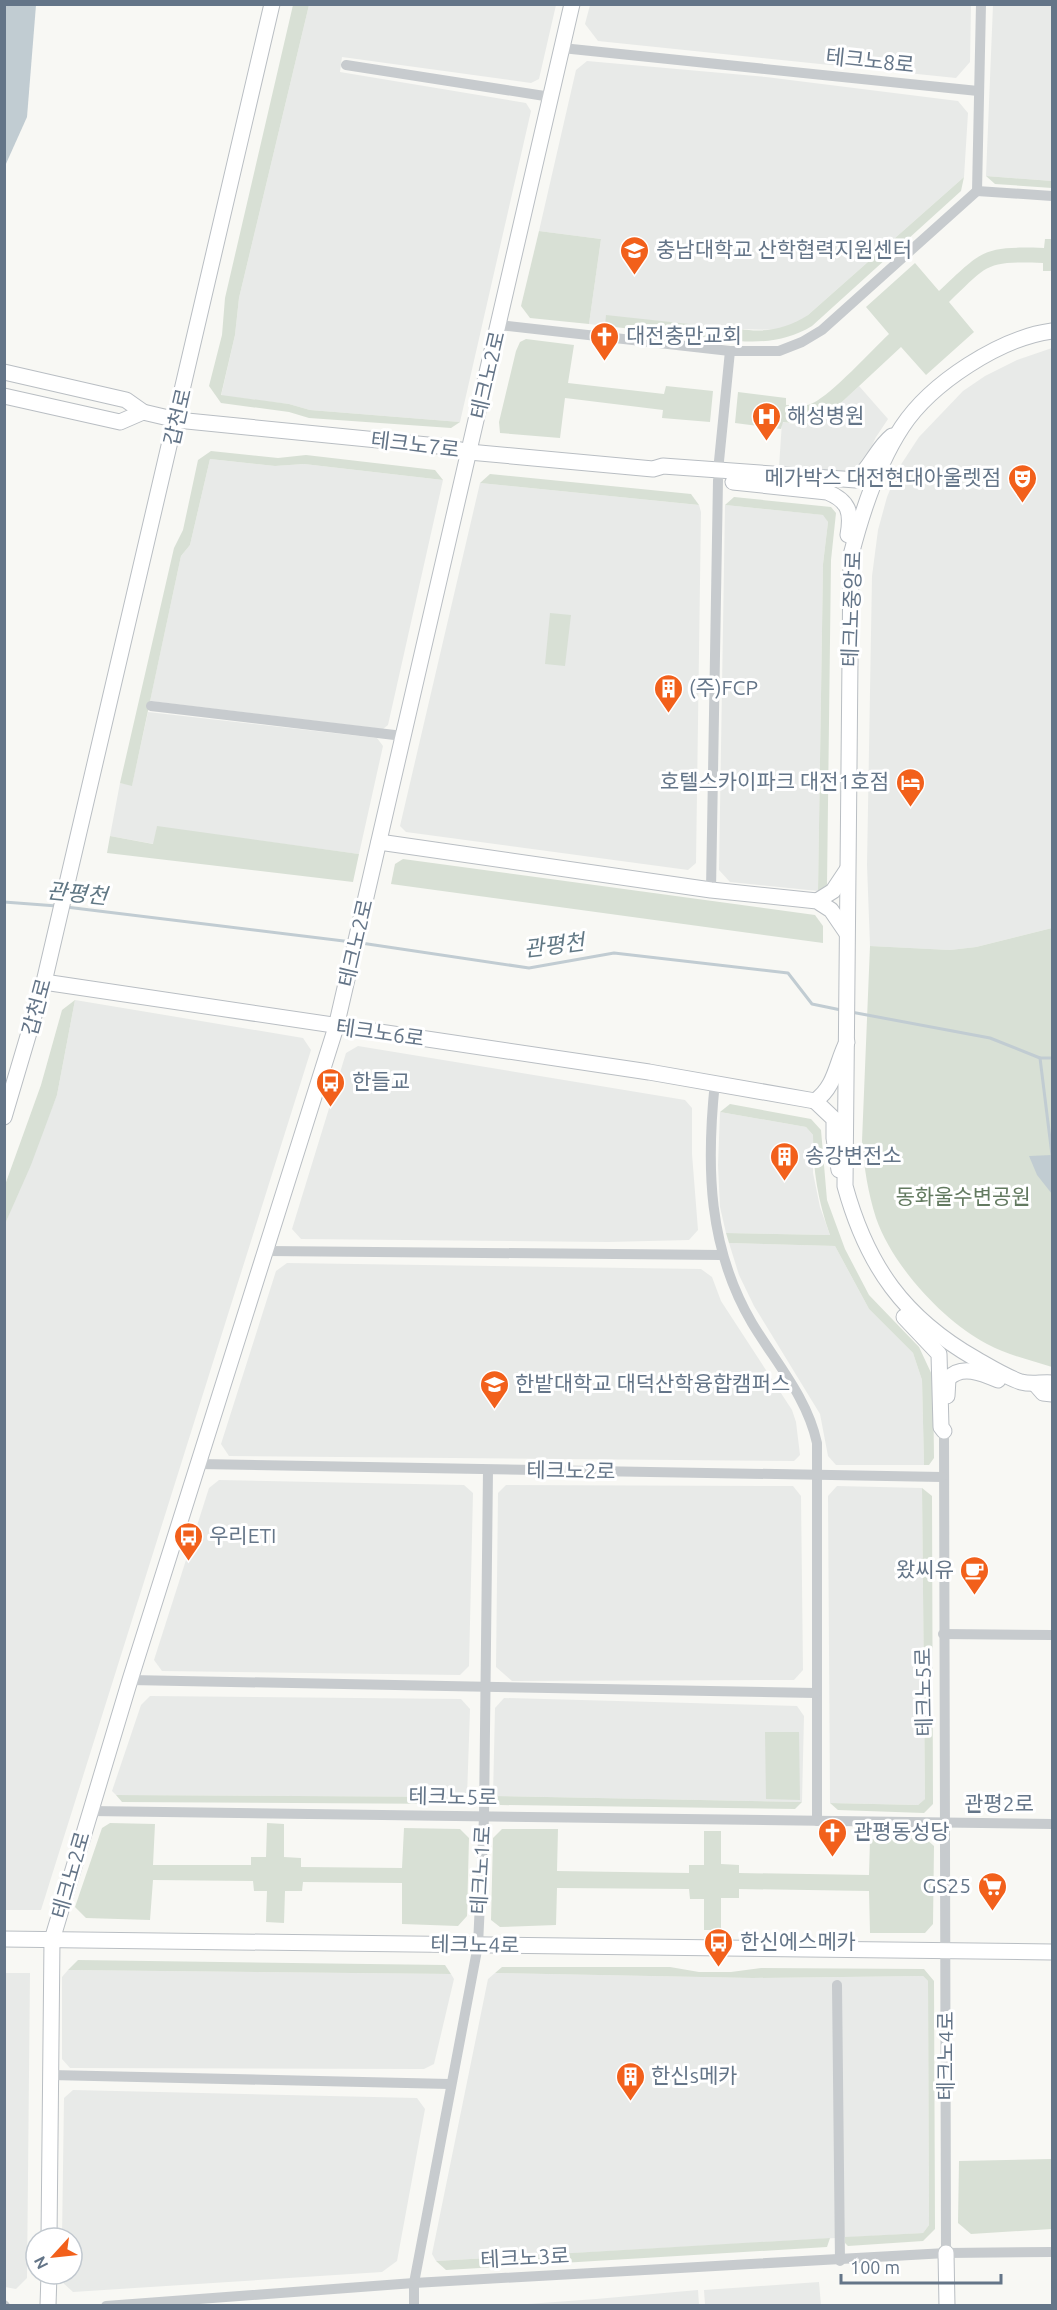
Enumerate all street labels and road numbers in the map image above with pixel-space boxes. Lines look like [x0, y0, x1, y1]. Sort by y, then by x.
street label: 테크노8로 [825, 43, 916, 77]
street label: 테크노2로 [465, 329, 509, 421]
street label: 갑천로 [159, 386, 195, 448]
street label: 테크노7로 [369, 427, 461, 461]
street label: 테크노중앙로 [837, 551, 865, 667]
street label: 테크노2로 [333, 897, 377, 989]
street label: 갑천로 [17, 976, 55, 1038]
street label: 테크노6로 [334, 1014, 426, 1050]
street label: 테크노2로 [526, 1457, 616, 1483]
street label: 테크노5로 [910, 1647, 936, 1737]
street label: 테크노5로 [408, 1783, 498, 1809]
street label: 관평2로 [964, 1791, 1034, 1815]
street label: 테크노1로 [466, 1825, 494, 1915]
street label: 테크노2로 [46, 1829, 94, 1921]
street label: 테크노4로 [430, 1931, 520, 1957]
street label: 테크노4로 [933, 2011, 957, 2101]
street label: 테크노3로 [480, 2243, 570, 2271]

